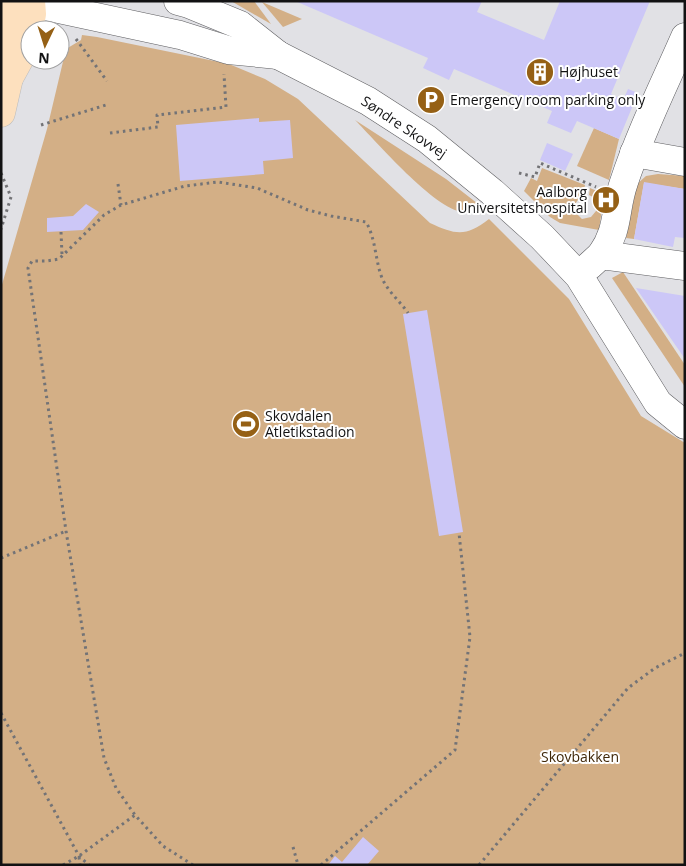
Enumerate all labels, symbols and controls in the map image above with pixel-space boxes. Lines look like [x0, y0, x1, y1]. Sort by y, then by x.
north arrow [20, 20, 70, 70]
text: N [38, 49, 50, 68]
building icon: Højhuset [525, 57, 555, 87]
place label: Højhuset [559, 62, 618, 81]
parking icon: Emergency room parking only [416, 85, 446, 115]
place label: Emergency room parking only [450, 90, 646, 109]
street label: Søndre Skovvej [358, 91, 451, 162]
place label: Aalborg Universitetshospital [457, 182, 587, 217]
hospital icon: Aalborg Universitetshospital [591, 185, 621, 215]
place label: Skovdalen Atletikstadion [265, 406, 355, 441]
sports icon: Skovdalen Atletikstadion [231, 409, 261, 439]
park label: Skovbakken [541, 747, 619, 766]

